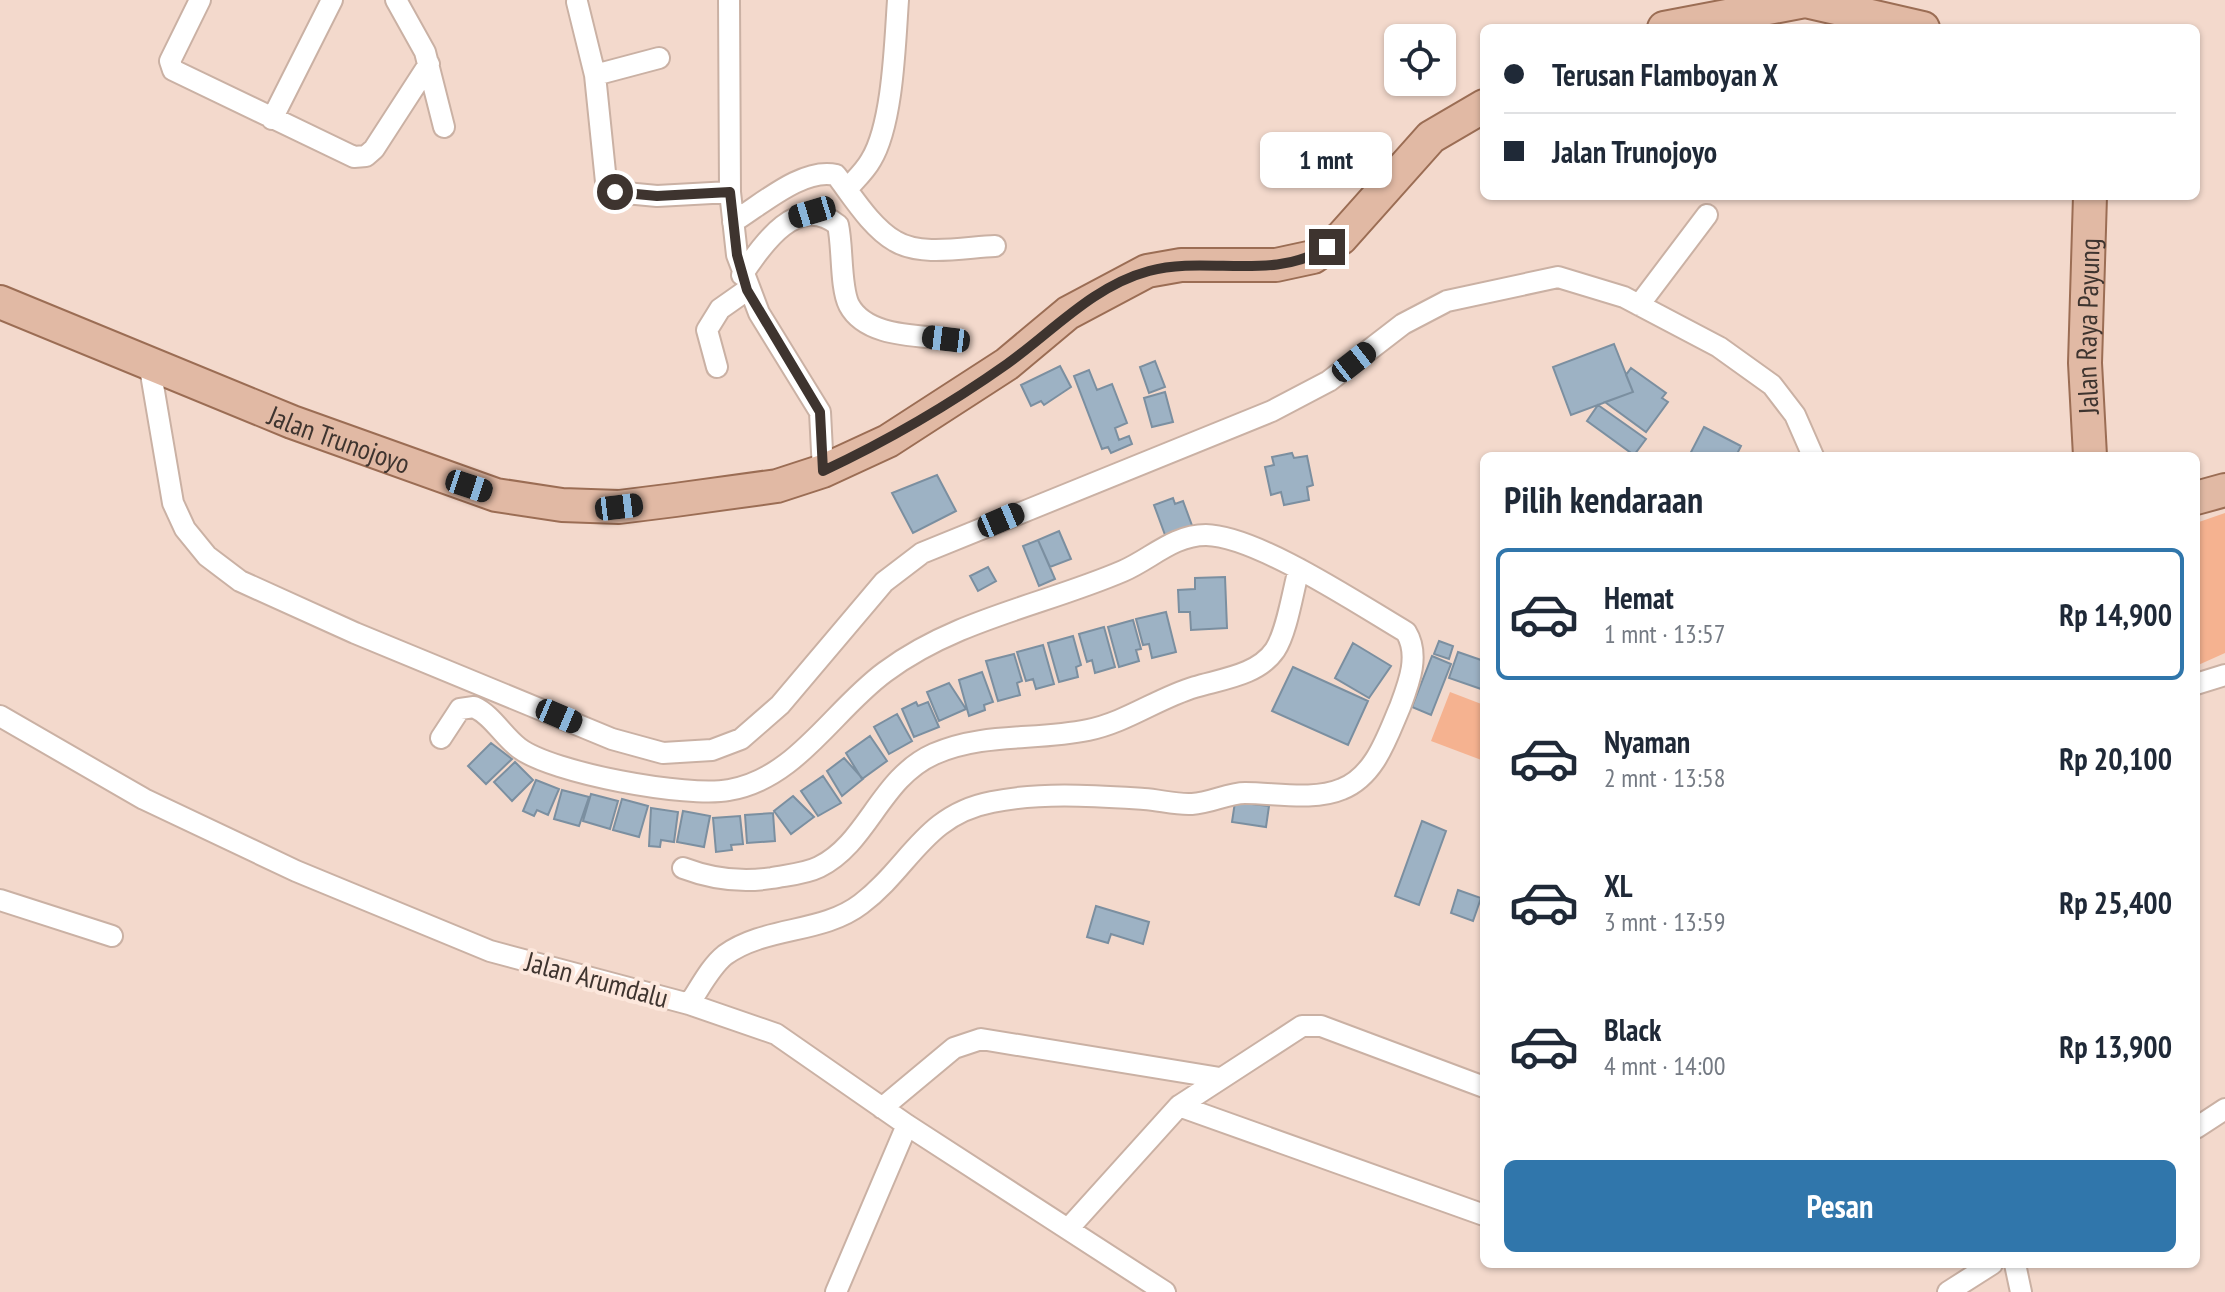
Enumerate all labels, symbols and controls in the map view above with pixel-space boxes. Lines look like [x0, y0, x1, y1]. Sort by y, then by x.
map controls [1384, 24, 1456, 96]
button: locate [1384, 24, 1456, 96]
text: Terusan Flamboyan X [1552, 55, 1778, 94]
callout: 1 mnt [1261, 131, 1393, 187]
text: Jalan Trunojoyo [1552, 132, 1717, 171]
text: 1 mnt [1299, 143, 1353, 176]
route start [597, 174, 633, 210]
car [786, 194, 838, 230]
route end [1309, 229, 1345, 265]
street label: Jalan Raya Payung [2066, 237, 2107, 416]
car [921, 324, 971, 354]
car [1328, 338, 1380, 386]
street label: Jalan Trunojoyo [262, 395, 415, 481]
car [442, 467, 496, 505]
text: Pilih kendaraan [1504, 476, 1703, 523]
car [594, 492, 644, 522]
car [974, 500, 1028, 540]
icon: car [1508, 578, 1580, 650]
text: Hemat [1604, 578, 1674, 617]
text: Rp 14,900 [2059, 595, 2172, 634]
text: 1 mnt · 13:57 [1604, 617, 1725, 650]
car [532, 696, 586, 736]
icon: car [1508, 722, 1580, 794]
text: Nyaman [1604, 722, 1690, 761]
text: Rp 20,100 [2059, 739, 2172, 778]
text: 2 mnt · 13:58 [1604, 761, 1725, 794]
icon: car [1508, 866, 1580, 938]
text: XL [1604, 866, 1633, 905]
text: Rp 25,400 [2059, 883, 2172, 922]
text: 3 mnt · 13:59 [1604, 905, 1725, 938]
street label: Jalan Arumdalu [521, 942, 673, 1016]
icon: car [1508, 1010, 1580, 1082]
text: Black [1604, 1010, 1661, 1049]
text: Rp 13,900 [2059, 1027, 2172, 1066]
text: 4 mnt · 14:00 [1604, 1049, 1725, 1082]
button: Pesan [1504, 1160, 2176, 1252]

